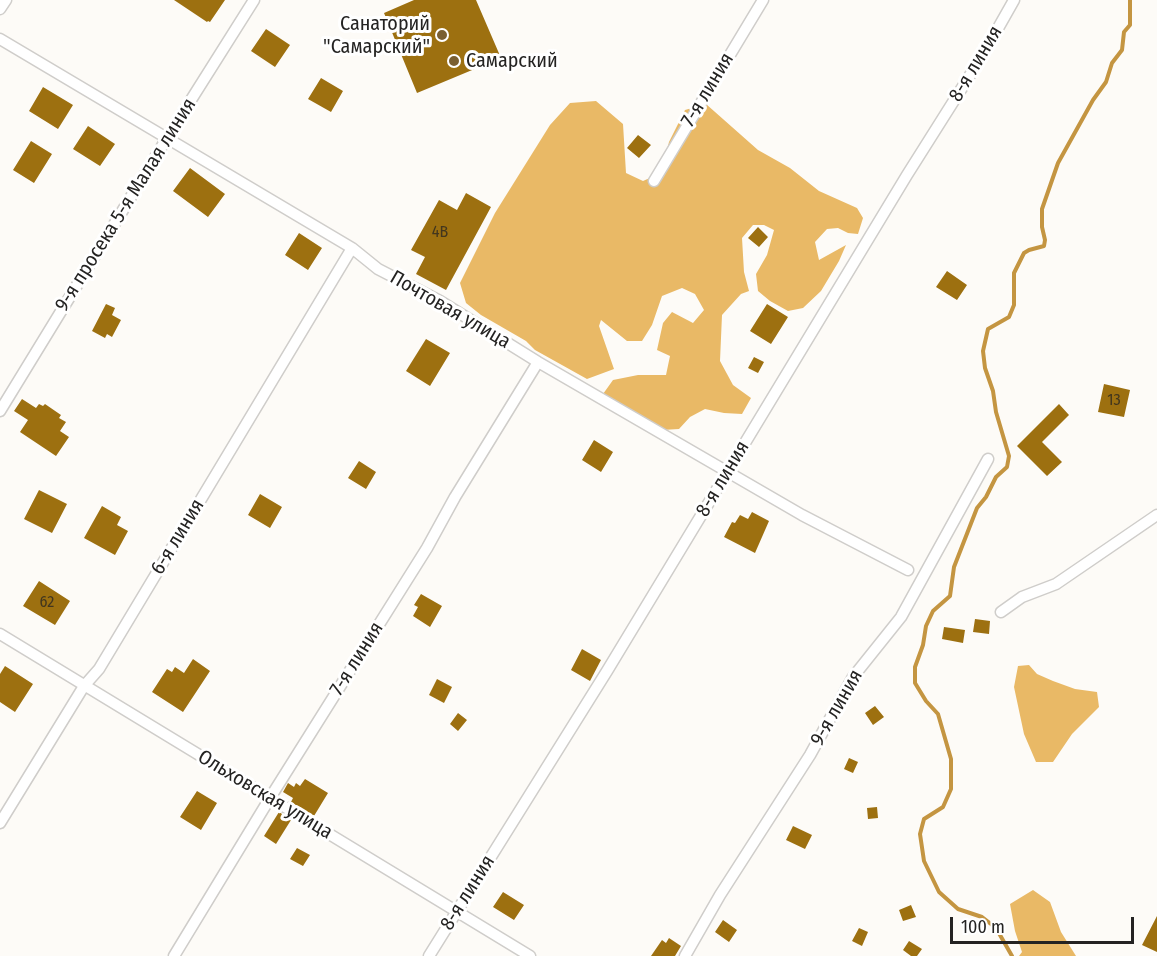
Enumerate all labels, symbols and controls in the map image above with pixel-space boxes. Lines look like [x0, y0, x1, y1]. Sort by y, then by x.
place label: Санаторий "Самарский" [323, 12, 430, 59]
street label: 8-я линия [944, 22, 1008, 106]
marker: Санаторий "Самарский" [435, 28, 449, 42]
place label: Самарский [466, 49, 558, 73]
street label: 7-я линия [677, 49, 739, 131]
marker: Самарский [447, 54, 461, 68]
street label: 9-я просека 5-я Малая линия [50, 94, 202, 316]
house number: 4В [432, 223, 448, 243]
street label: Почтовая улица [386, 266, 514, 354]
house number: 13 [1107, 391, 1121, 411]
street label: 8-я линия [691, 437, 755, 521]
street label: 6-я линия [146, 495, 210, 579]
house number: 62 [40, 593, 54, 613]
street label: 7-я линия [325, 618, 389, 700]
street label: 9-я линия [806, 666, 868, 750]
street label: Ольховская улица [193, 745, 337, 845]
street label: 8-я линия [436, 851, 500, 935]
scale bar [953, 905, 1138, 943]
text: 100 m [961, 916, 1005, 938]

